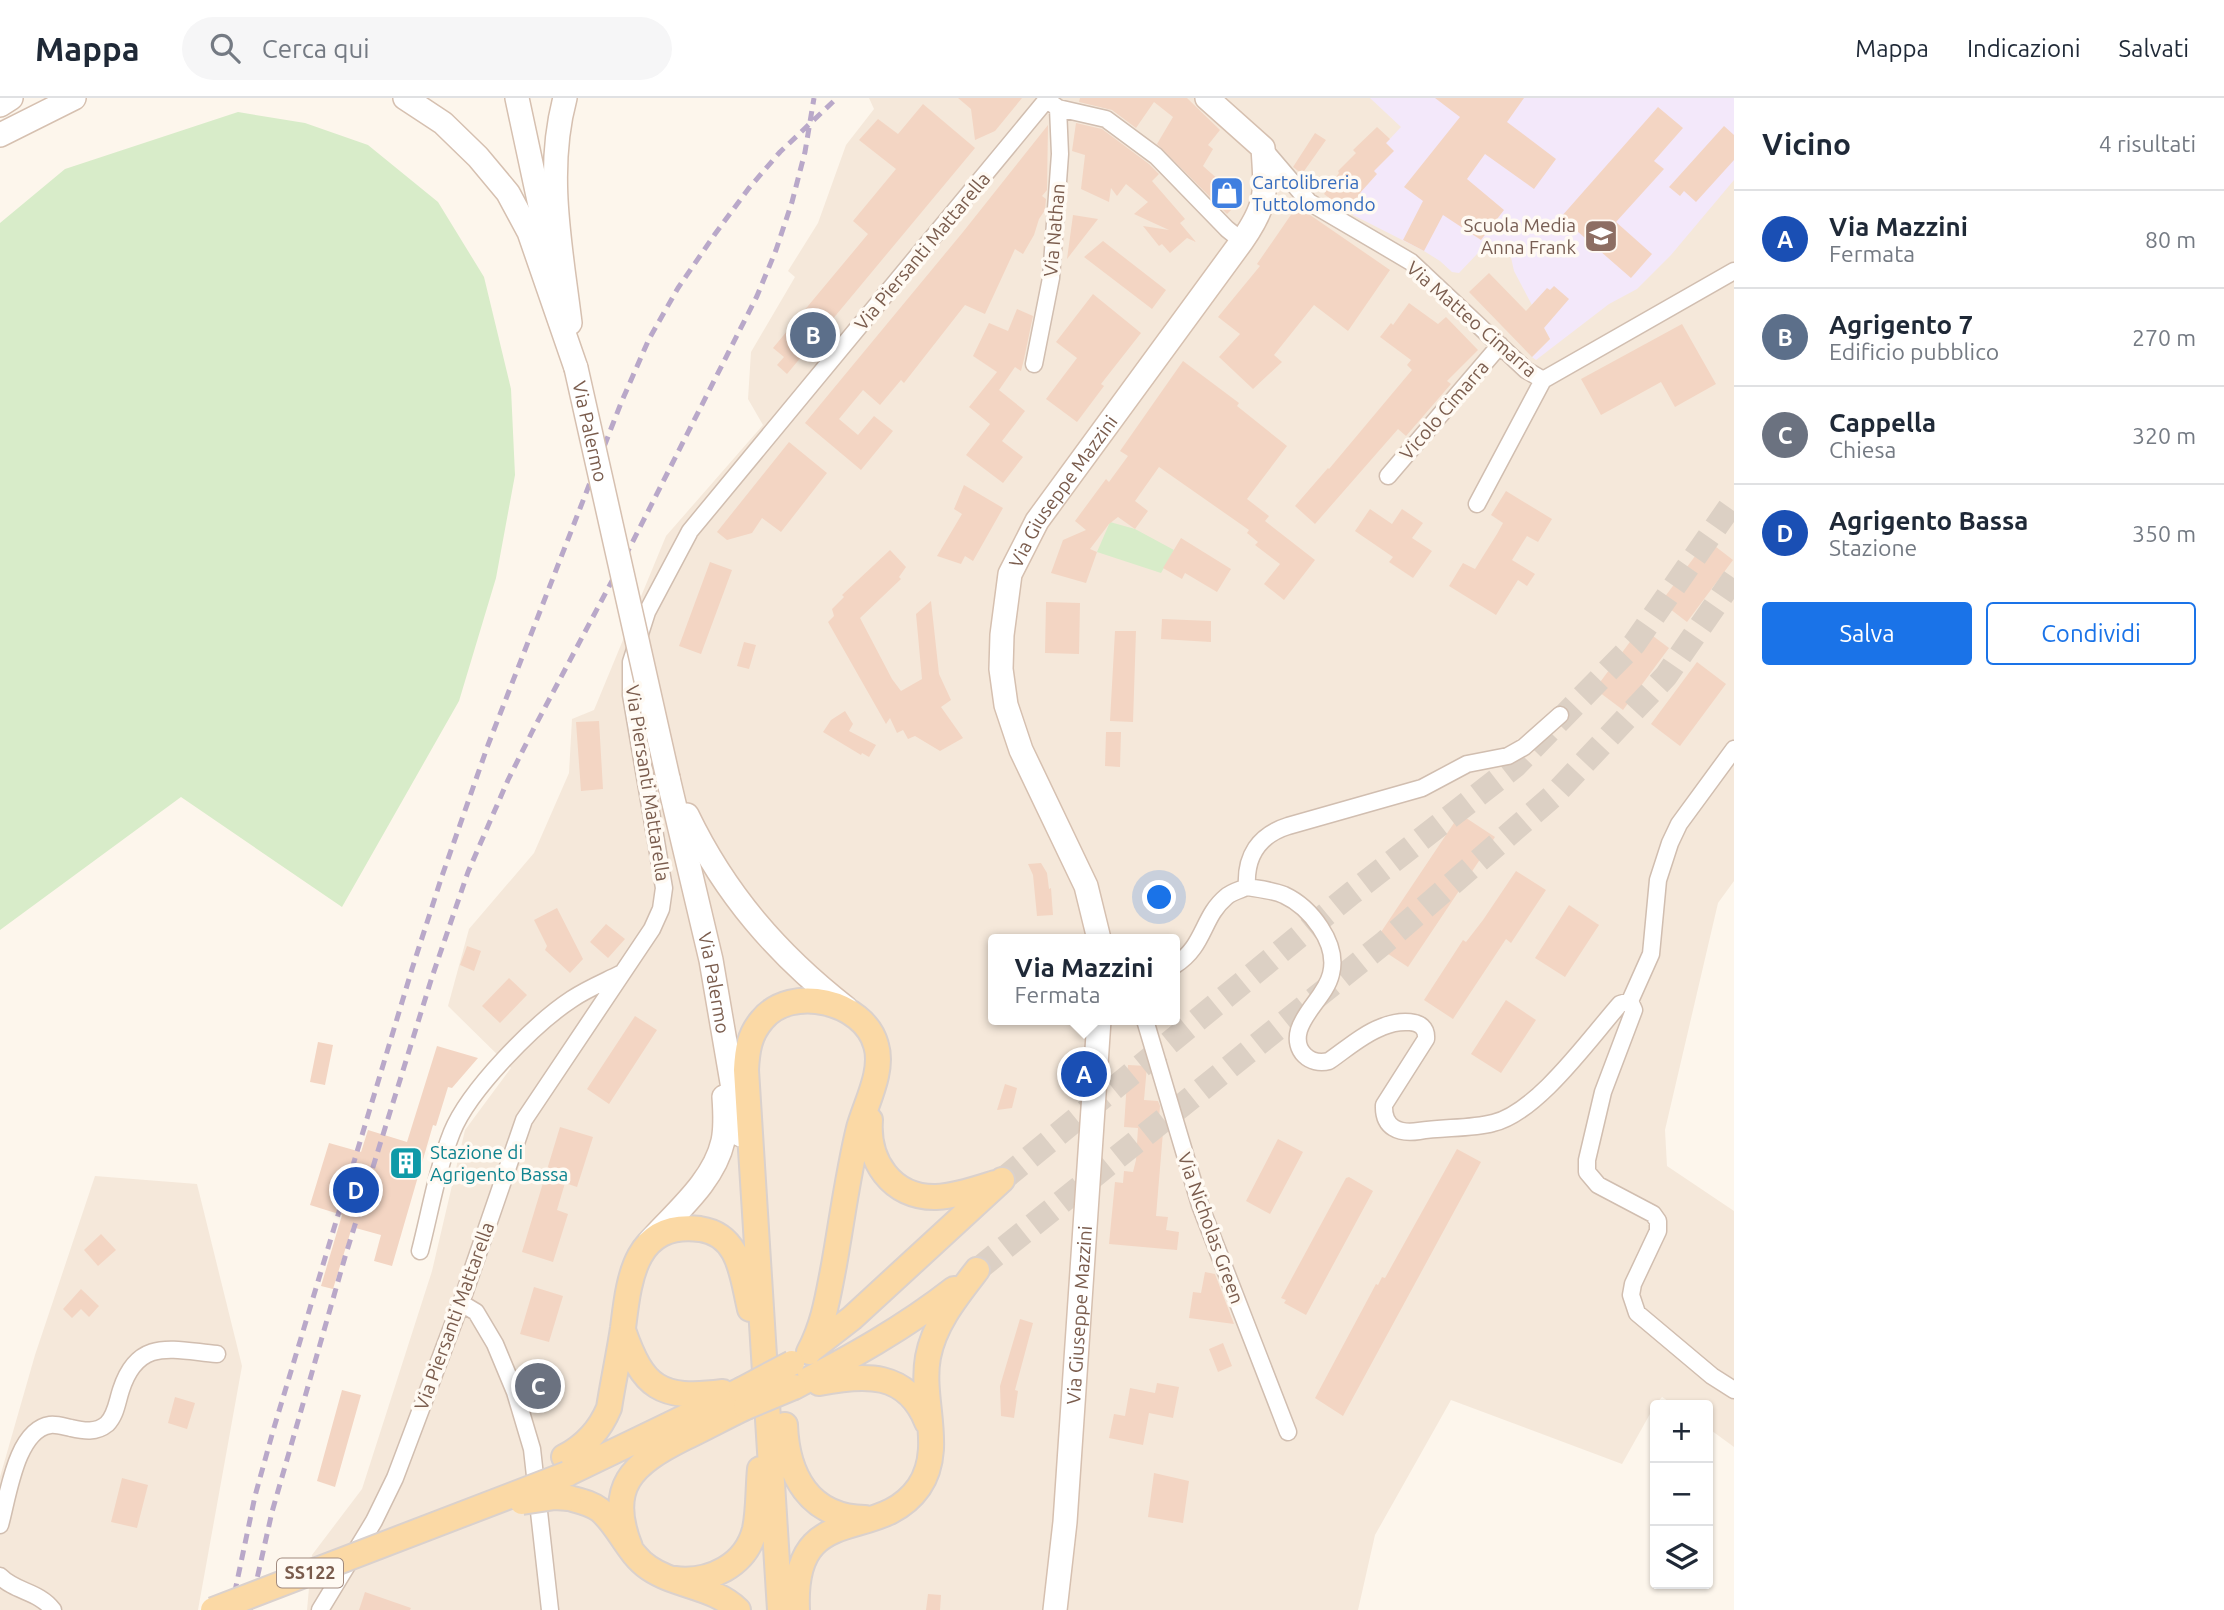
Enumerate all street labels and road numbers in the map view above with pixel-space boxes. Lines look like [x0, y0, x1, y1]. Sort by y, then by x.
street label: Via Piersanti Mattarella [850, 168, 994, 334]
street label: Via Nathan [1039, 182, 1069, 278]
street label: Via Matteo Cimarra [1402, 257, 1542, 381]
street label: Vicolo Cimarra [1395, 356, 1493, 464]
street label: Via Palermo [568, 379, 612, 484]
street label: Via Giuseppe Mazzini [1004, 411, 1122, 571]
street label: Via Piersanti Mattarella [622, 683, 674, 883]
street label: Via Palermo [694, 930, 734, 1035]
street label: Via Nicholas Green [1173, 1149, 1249, 1307]
street label: Via Piersanti Mattarella [410, 1219, 498, 1413]
street label: Via Giuseppe Mazzini [1062, 1225, 1096, 1405]
road number: SS122 [277, 1558, 343, 1588]

